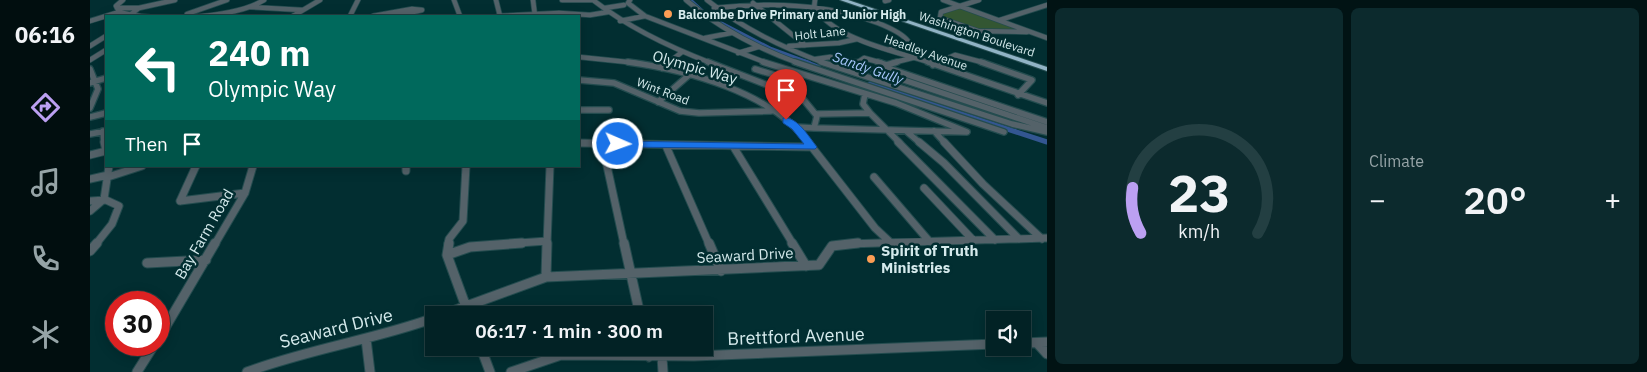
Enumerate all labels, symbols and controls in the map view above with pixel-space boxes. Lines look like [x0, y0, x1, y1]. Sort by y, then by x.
place label: Balcombe Drive Primary and Junior High [678, 7, 906, 22]
marker: Balcombe Drive Primary and Junior High [662, 8, 674, 20]
street label: Washington Boulevard [917, 8, 1037, 60]
text: 06:16 [15, 20, 75, 49]
street label: Holt Lane [794, 23, 847, 43]
text: 240 m [208, 30, 311, 76]
street label: Headley Avenue [882, 31, 970, 73]
icon: left [125, 35, 190, 100]
street label: Olympic Way [650, 46, 740, 88]
water label: Sandy Gully [830, 48, 907, 89]
pin [765, 69, 807, 120]
text: Olympic Way [208, 74, 336, 103]
street label: Wint Road [635, 74, 691, 108]
icon: arrive [772, 76, 800, 104]
icon: directions [28, 90, 63, 125]
position arrow [591, 117, 643, 169]
icon: arrive [178, 130, 206, 158]
text: Then [125, 132, 168, 156]
text: Climate [1369, 151, 1424, 171]
text: 23 [1168, 159, 1230, 226]
icon: music [28, 165, 63, 200]
text: 20° [1463, 175, 1527, 224]
text: − [1369, 181, 1386, 218]
text: + [1604, 181, 1621, 218]
street label: Bay Farm Road [170, 185, 238, 283]
text: km/h [1178, 220, 1220, 243]
icon: phone [28, 241, 63, 276]
place label: Spirit of Truth Ministries [881, 241, 979, 277]
street label: Seaward Drive [696, 243, 794, 267]
marker: Spirit of Truth Ministries [865, 253, 877, 265]
speed limit sign: 30 [105, 291, 170, 356]
street label: Seaward Drive [277, 303, 395, 353]
map controls [986, 311, 1031, 356]
button: sound [986, 311, 1031, 356]
icon: climate [28, 317, 63, 352]
text: 06:17 · 1 min · 300 m [475, 319, 663, 343]
street label: Brettford Avenue [727, 322, 865, 350]

